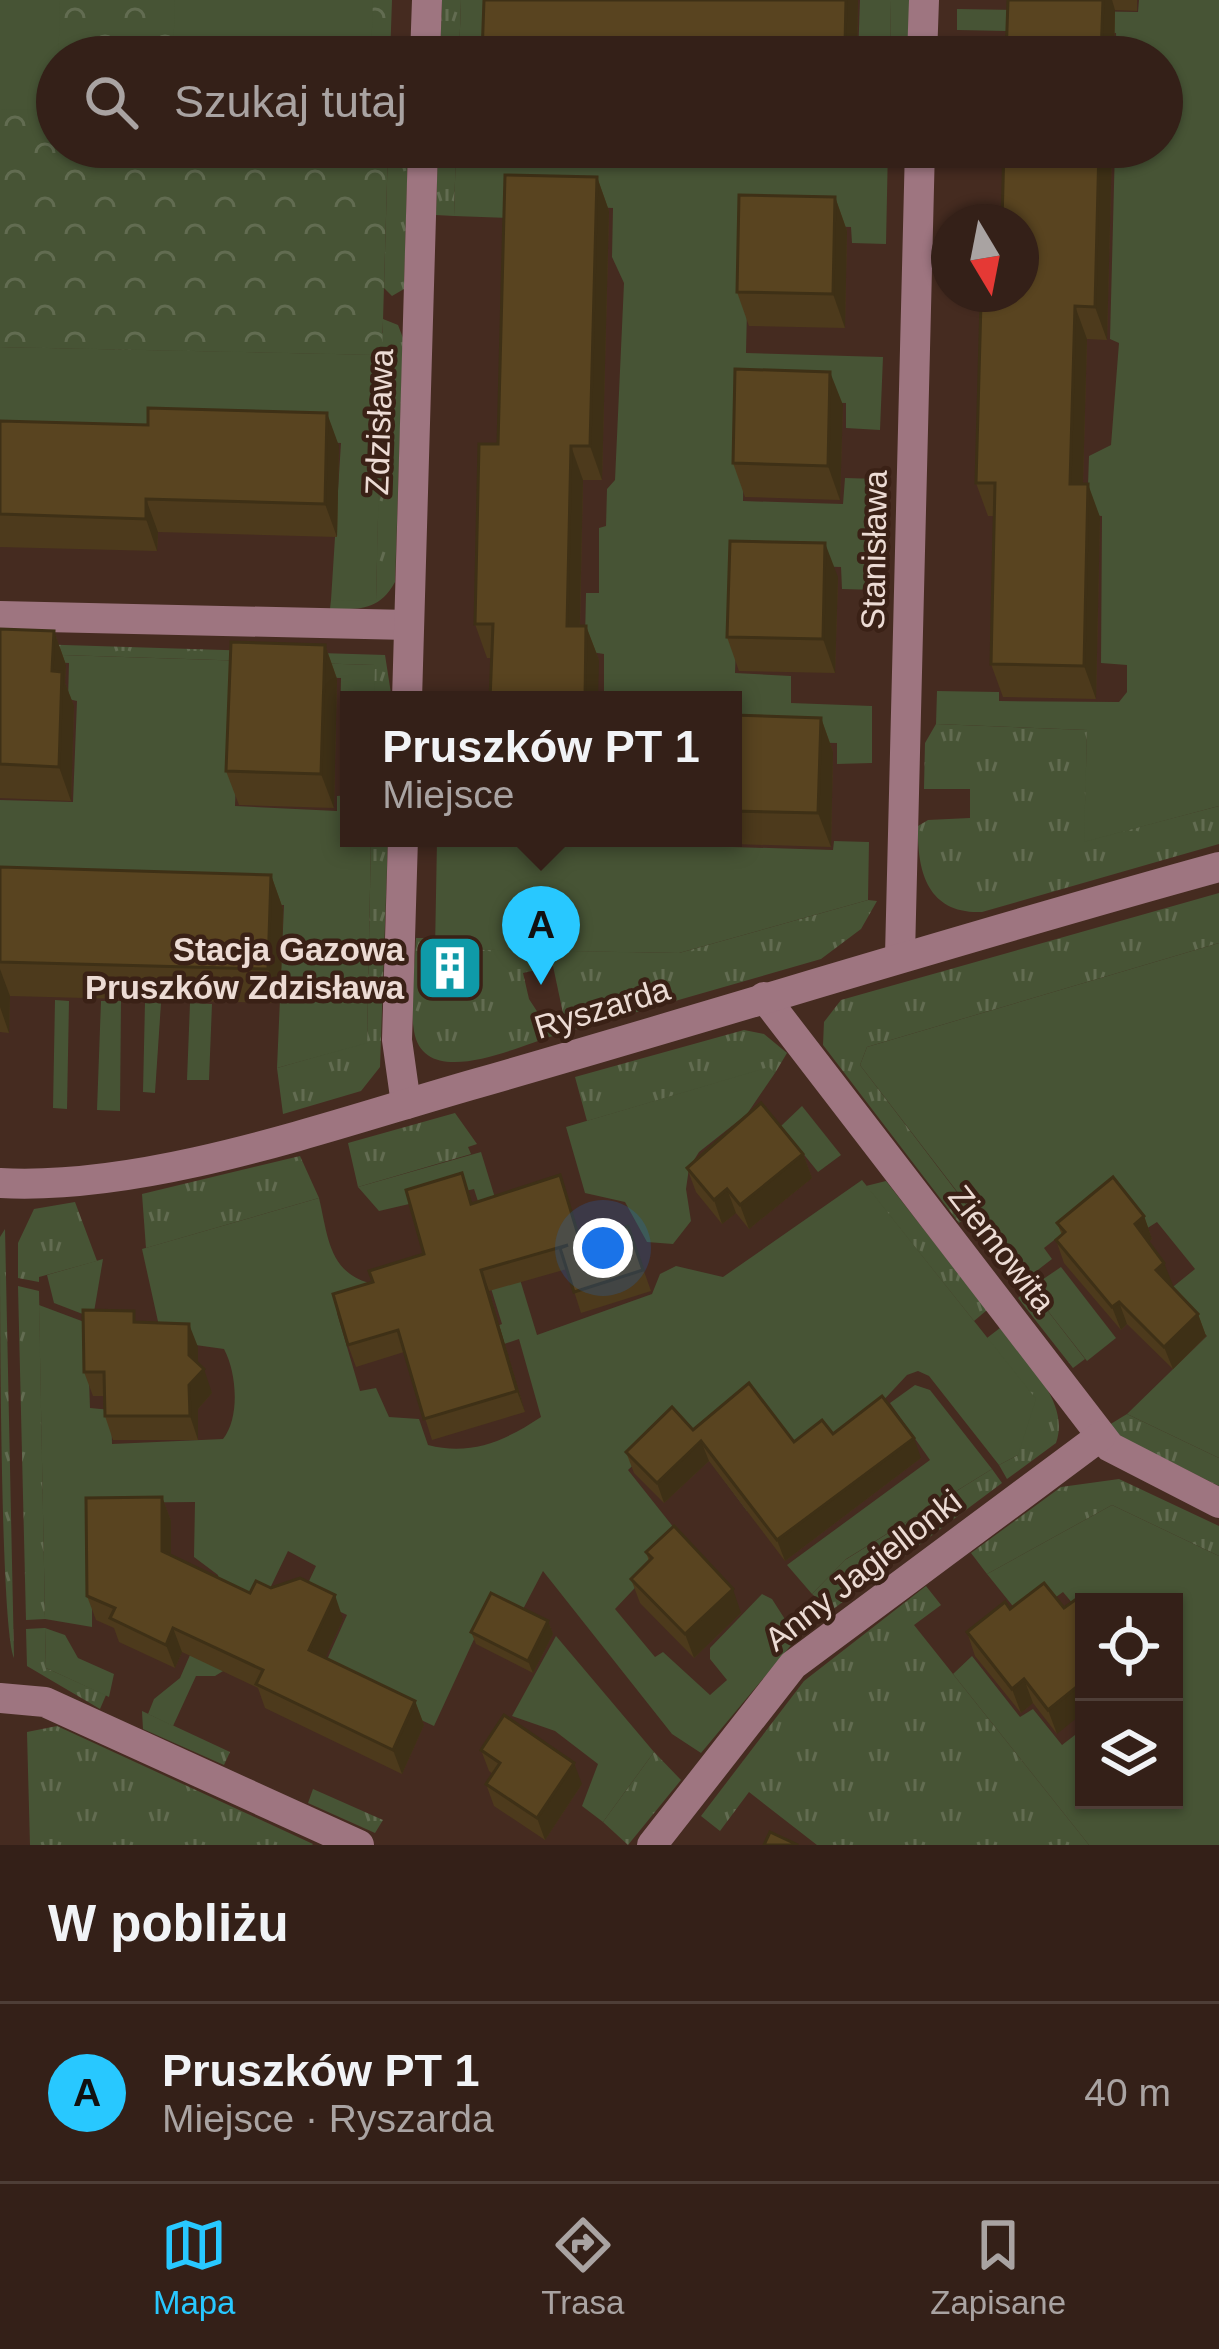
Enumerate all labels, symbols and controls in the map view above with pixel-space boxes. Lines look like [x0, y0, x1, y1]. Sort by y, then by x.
search box [36, 36, 1183, 168]
icon: search [78, 69, 144, 135]
text: Szukaj tutaj [174, 76, 407, 127]
north arrow [931, 204, 1039, 312]
street label: Zdzisława [358, 347, 400, 496]
street label: Stanisława [854, 469, 894, 630]
popup [340, 691, 742, 847]
text: Pruszków PT 1 [382, 721, 700, 772]
text: Miejsce [382, 773, 514, 816]
pin: A [502, 886, 580, 985]
place label: Stacja Gazowa Pruszków Zdzisława [85, 931, 405, 1006]
building icon: Stacja Gazowa Pruszków Zdzisława [415, 933, 485, 1003]
street label: Ryszarda [530, 970, 675, 1046]
street label: Ziemowita [941, 1178, 1063, 1320]
your location [573, 1218, 633, 1278]
street label: Anny Jagiellonki [758, 1482, 968, 1658]
map controls [1075, 1593, 1183, 1809]
button: locate [1075, 1593, 1183, 1701]
button: layers [1075, 1701, 1183, 1809]
text: W pobliżu [48, 1895, 289, 1952]
text: Pruszków PT 1 [162, 2045, 480, 2096]
text: A [73, 2071, 101, 2114]
text: 40 m [1084, 2071, 1171, 2114]
text: Miejsce · Ryszarda [162, 2097, 494, 2140]
tab: Mapa [153, 2212, 235, 2322]
tab: Trasa [541, 2212, 624, 2322]
tab: Zapisane [930, 2212, 1066, 2322]

